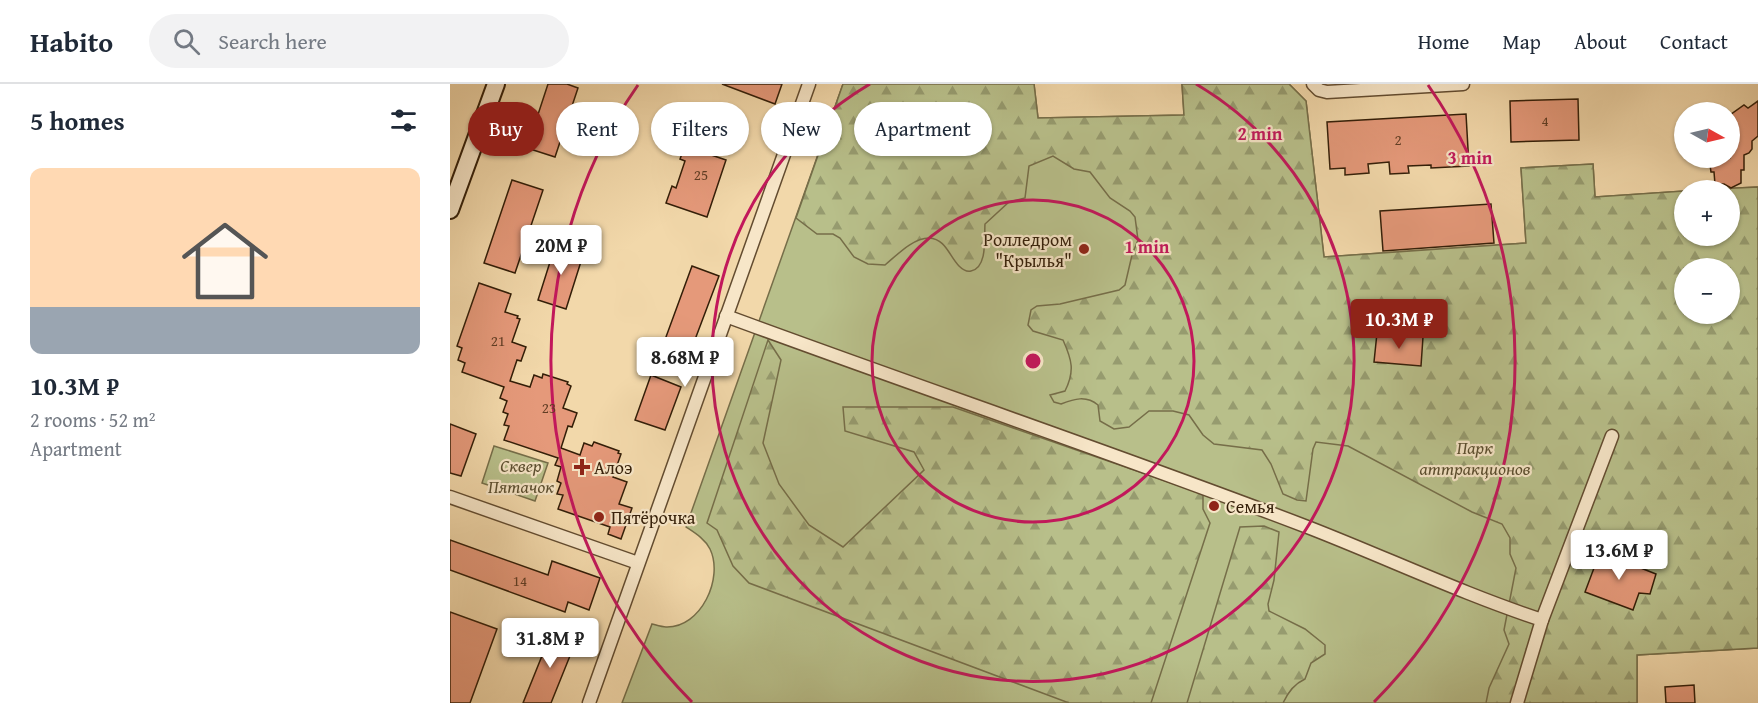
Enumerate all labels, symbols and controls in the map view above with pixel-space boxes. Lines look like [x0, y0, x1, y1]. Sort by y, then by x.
search box [149, 14, 569, 68]
text: Habito [30, 21, 113, 62]
icon: search [170, 25, 203, 58]
text: Search here [218, 25, 327, 57]
text: Home [1418, 26, 1469, 57]
text: Map [1502, 26, 1541, 57]
text: About [1574, 26, 1627, 57]
text: Contact [1660, 26, 1728, 57]
text: 5 homes [30, 101, 125, 140]
chip: Buy [468, 102, 544, 156]
chip: Rent [556, 102, 639, 156]
chip: Filters [651, 102, 749, 156]
chip: New [761, 102, 842, 156]
chip: Apartment [854, 102, 992, 156]
north arrow [1674, 102, 1740, 168]
map controls [1674, 102, 1740, 324]
icon: filters [387, 104, 420, 137]
house number: 4 [1541, 110, 1549, 131]
text: 2 min [1238, 120, 1283, 147]
house number: 2 [1394, 129, 1402, 150]
text: 3 min [1448, 144, 1493, 171]
house number: 25 [694, 164, 708, 185]
button: + [1674, 180, 1740, 246]
icon: home [171, 207, 279, 315]
pin: 20M ₽ [519, 225, 603, 276]
place label: Ролледром "Крылья" [983, 226, 1072, 274]
text: 20M ₽ [535, 230, 587, 259]
text: 1 min [1125, 233, 1170, 260]
marker: Ролледром "Крылья" [1077, 242, 1091, 256]
button: − [1674, 258, 1740, 324]
pin: 10.3M ₽ [1344, 299, 1454, 350]
text: 10.3M ₽ [1365, 304, 1433, 333]
house number: 21 [491, 330, 505, 351]
pin: 8.68M ₽ [630, 337, 740, 388]
text: 8.68M ₽ [651, 342, 719, 371]
centre of rings [1023, 351, 1043, 371]
text: 10.3M ₽ [30, 366, 119, 405]
house number: 23 [542, 397, 556, 418]
text: 2 rooms · 52 m² [30, 405, 156, 434]
text: Apartment [30, 434, 122, 463]
park label: Парк аттракционов [1419, 434, 1531, 482]
park label: Сквер Пятачок [488, 452, 554, 500]
place label: Алоэ [594, 454, 632, 481]
marker: Алоэ [575, 460, 589, 474]
place label: Семья [1226, 493, 1275, 520]
marker: Семья [1207, 499, 1221, 513]
place label: Пятёрочка [611, 504, 696, 531]
marker: Пятёрочка [592, 510, 606, 524]
pin: 13.6M ₽ [1564, 530, 1674, 581]
text: 13.6M ₽ [1585, 535, 1653, 564]
house number: 14 [513, 570, 527, 591]
pin: 31.8M ₽ [495, 618, 605, 669]
text: 31.8M ₽ [516, 623, 584, 652]

